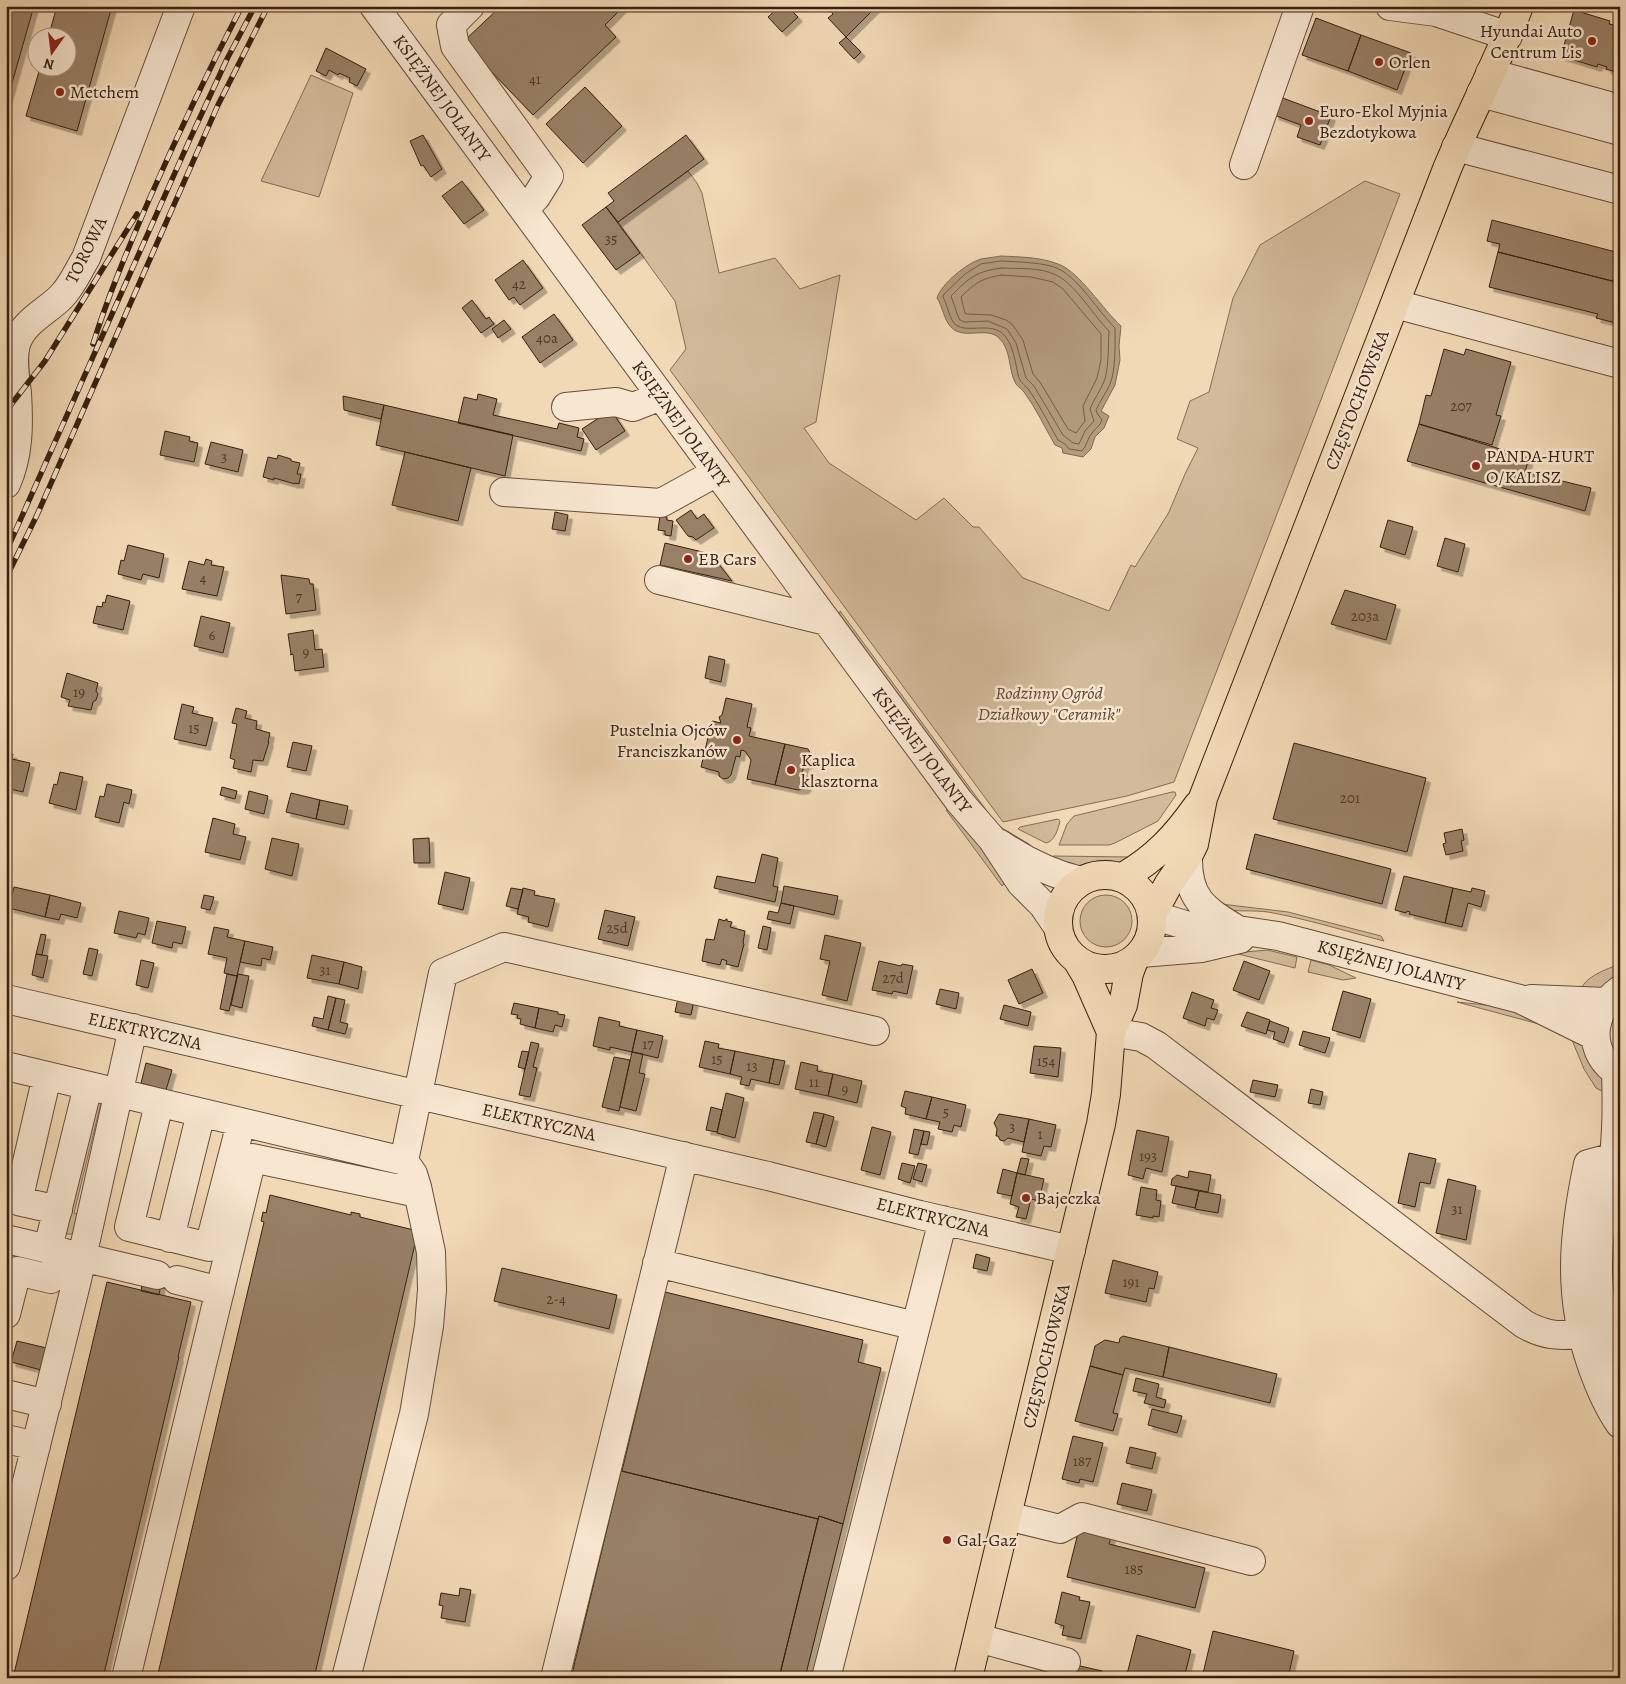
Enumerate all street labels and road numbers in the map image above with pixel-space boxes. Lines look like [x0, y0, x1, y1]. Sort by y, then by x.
street label: KSIĘŻNEJ JOLANTY [388, 30, 497, 168]
street label: TOROWA [60, 212, 113, 287]
street label: CZĘSTOCHOWSKA [1319, 326, 1395, 473]
street label: KSIĘŻNEJ JOLANTY [627, 356, 736, 494]
street label: KSIĘŻNEJ JOLANTY [867, 682, 978, 819]
street label: KSIĘŻNEJ JOLANTY [1315, 934, 1469, 997]
street label: ELEKTRYCZNA [86, 1006, 205, 1056]
street label: ELEKTRYCZNA [480, 1097, 599, 1147]
street label: ELEKTRYCZNA [874, 1191, 993, 1243]
street label: CZĘSTOCHOWSKA [1016, 1281, 1076, 1431]

